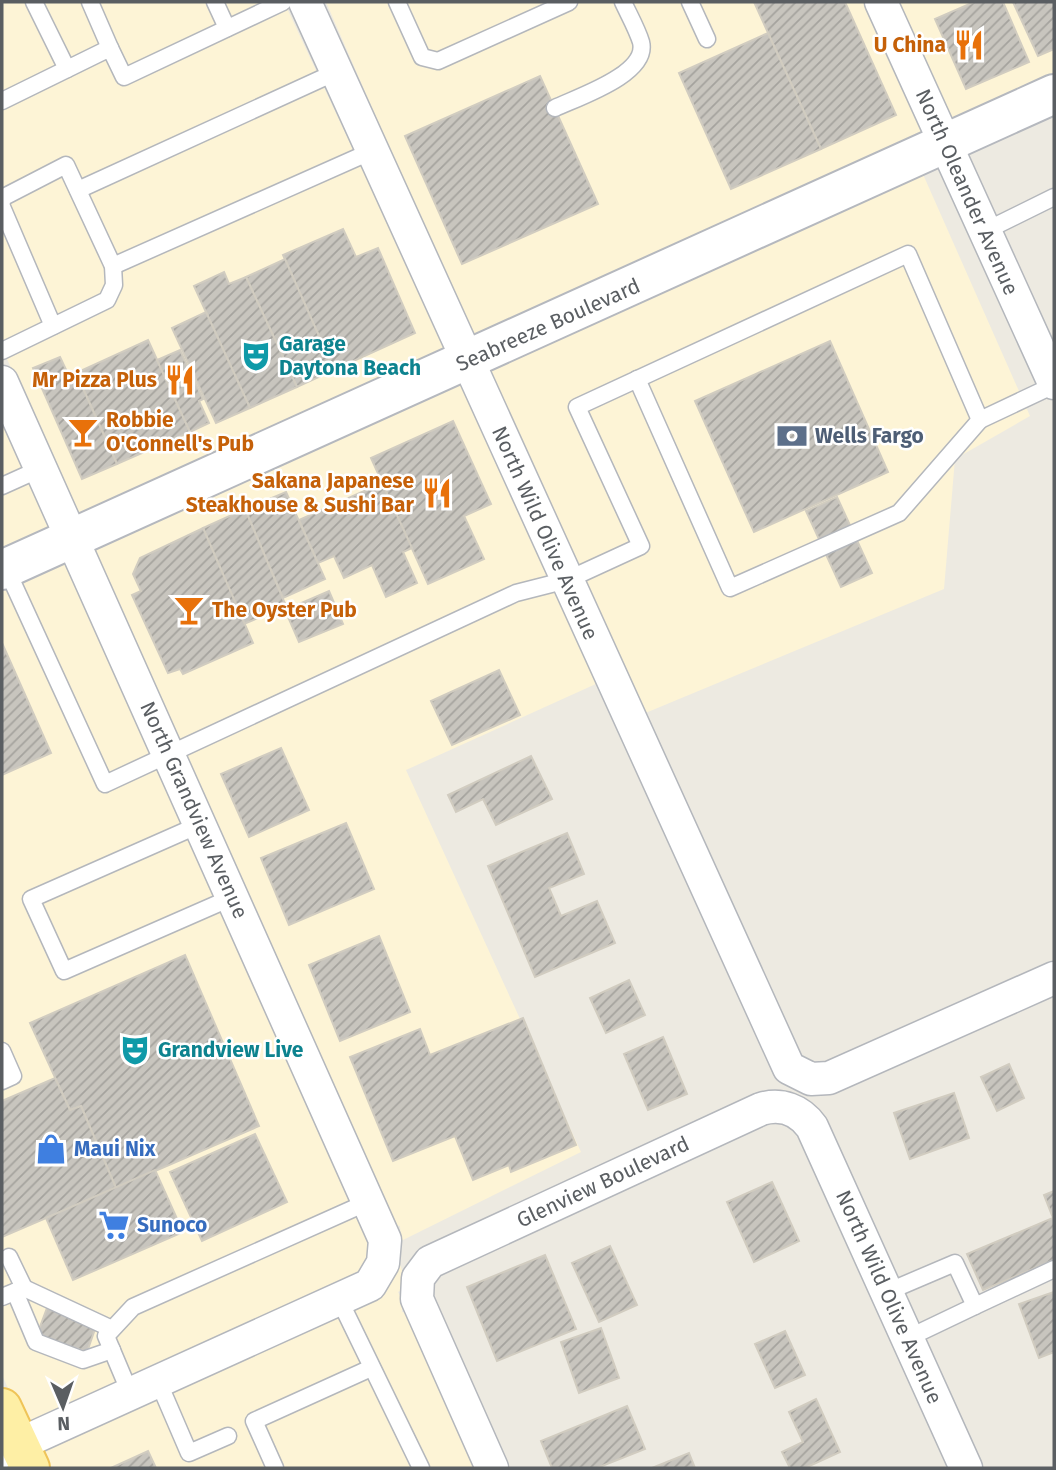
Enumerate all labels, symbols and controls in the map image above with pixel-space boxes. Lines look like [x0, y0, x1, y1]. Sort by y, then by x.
restaurant icon: U China [952, 28, 986, 62]
place label: U China [874, 32, 946, 58]
street label: North Oleander Avenue [910, 85, 1024, 299]
street label: Seabreeze Boulevard [452, 273, 644, 377]
place label: Garage Daytona Beach [279, 331, 421, 381]
theatre icon: Garage Daytona Beach [239, 339, 273, 373]
restaurant icon: Mr Pizza Plus [163, 363, 197, 397]
place label: Mr Pizza Plus [32, 367, 157, 393]
place label: Robbie O'Connell's Pub [106, 407, 254, 457]
bar icon: Robbie O'Connell's Pub [66, 415, 100, 449]
bank icon: Wells Fargo [775, 419, 809, 453]
street label: North Wild Olive Avenue [486, 422, 604, 644]
place label: Wells Fargo [815, 423, 924, 449]
place label: Sakana Japanese Steakhouse & Sushi Bar [186, 468, 415, 518]
restaurant icon: Sakana Japanese Steakhouse & Sushi Bar [420, 476, 454, 510]
bar icon: The Oyster Pub [172, 593, 206, 627]
place label: The Oyster Pub [212, 597, 357, 623]
street label: North Grandview Avenue [134, 697, 254, 923]
theatre icon: Grandview Live [118, 1033, 152, 1067]
place label: Grandview Live [158, 1037, 304, 1063]
street label: Glenview Boulevard [513, 1131, 693, 1233]
shop icon: Maui Nix [34, 1132, 68, 1166]
place label: Maui Nix [74, 1136, 156, 1162]
street label: North Wild Olive Avenue [830, 1186, 948, 1408]
supermarket icon: Sunoco [97, 1208, 131, 1242]
place label: Sunoco [137, 1212, 207, 1238]
north arrow [28, 1372, 98, 1442]
text: N [57, 1412, 70, 1435]

